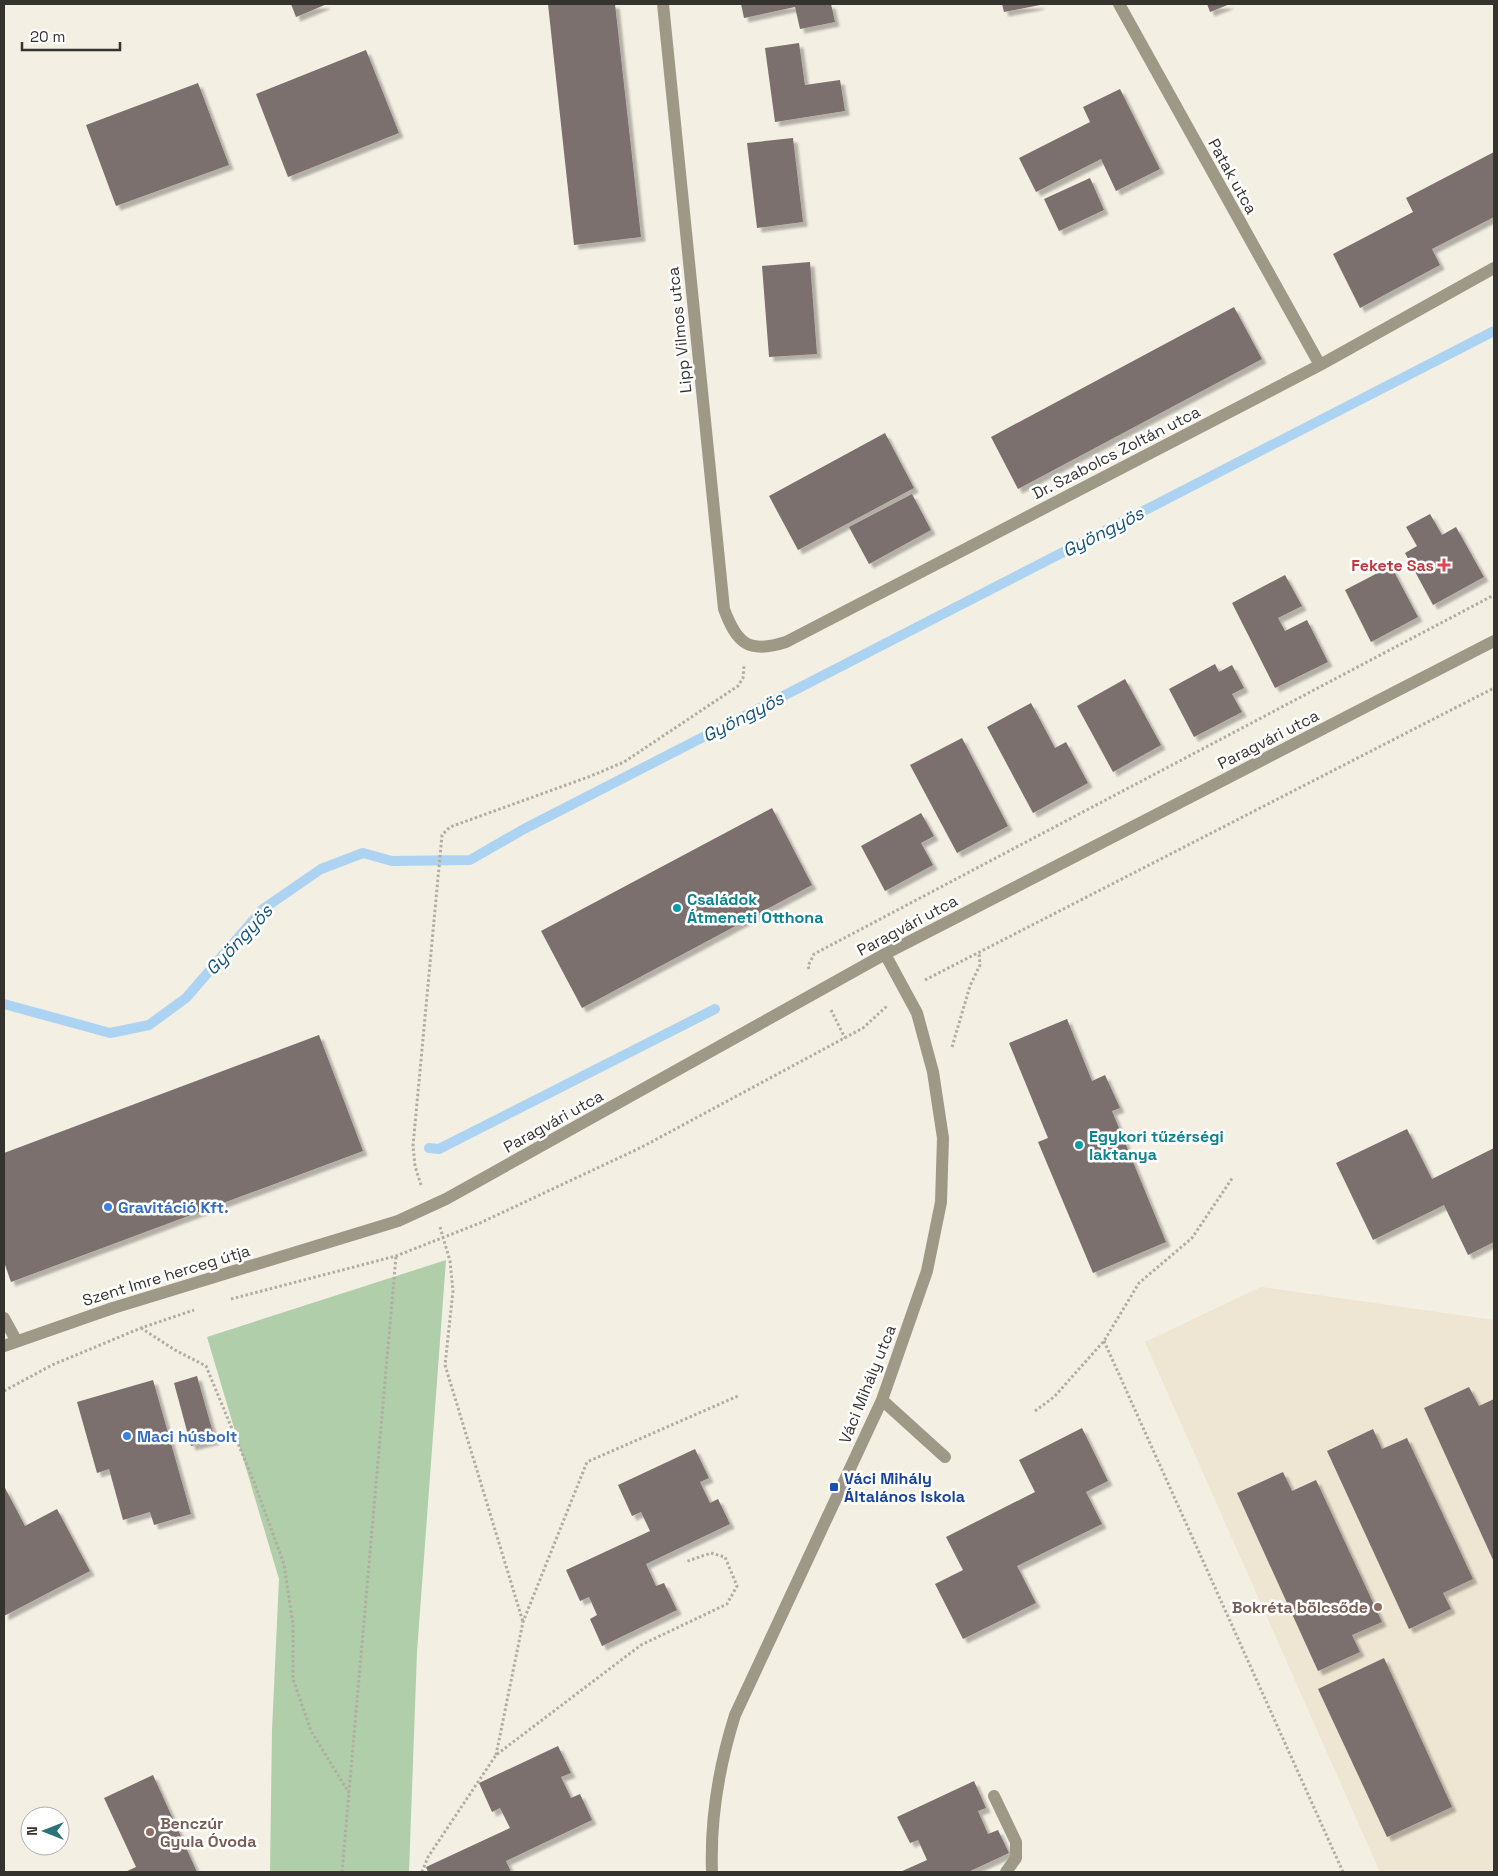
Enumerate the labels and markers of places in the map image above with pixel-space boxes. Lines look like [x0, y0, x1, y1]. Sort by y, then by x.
place label: Fekete Sas [1351, 555, 1434, 576]
marker: Fekete Sas [1438, 559, 1450, 571]
place label: Családok Átmeneti Otthona [687, 889, 823, 928]
marker: Családok Átmeneti Otthona [671, 902, 683, 914]
place label: Egykori tűzérségi laktanya [1089, 1126, 1224, 1165]
marker: Egykori tűzérségi laktanya [1073, 1139, 1085, 1151]
place label: Gravitáció Kft. [118, 1197, 229, 1218]
marker: Gravitáció Kft. [102, 1201, 114, 1213]
place label: Maci húsbolt [137, 1426, 237, 1447]
marker: Maci húsbolt [121, 1430, 133, 1442]
place label: Váci Mihály Általános Iskola [844, 1468, 965, 1507]
marker: Váci Mihály Általános Iskola [828, 1481, 840, 1493]
place label: Bokréta bölcsőde [1232, 1597, 1368, 1618]
marker: Bokréta bölcsőde [1372, 1601, 1384, 1613]
place label: Benczúr Gyula Óvoda [160, 1813, 256, 1852]
marker: Benczúr Gyula Óvoda [144, 1826, 156, 1838]

